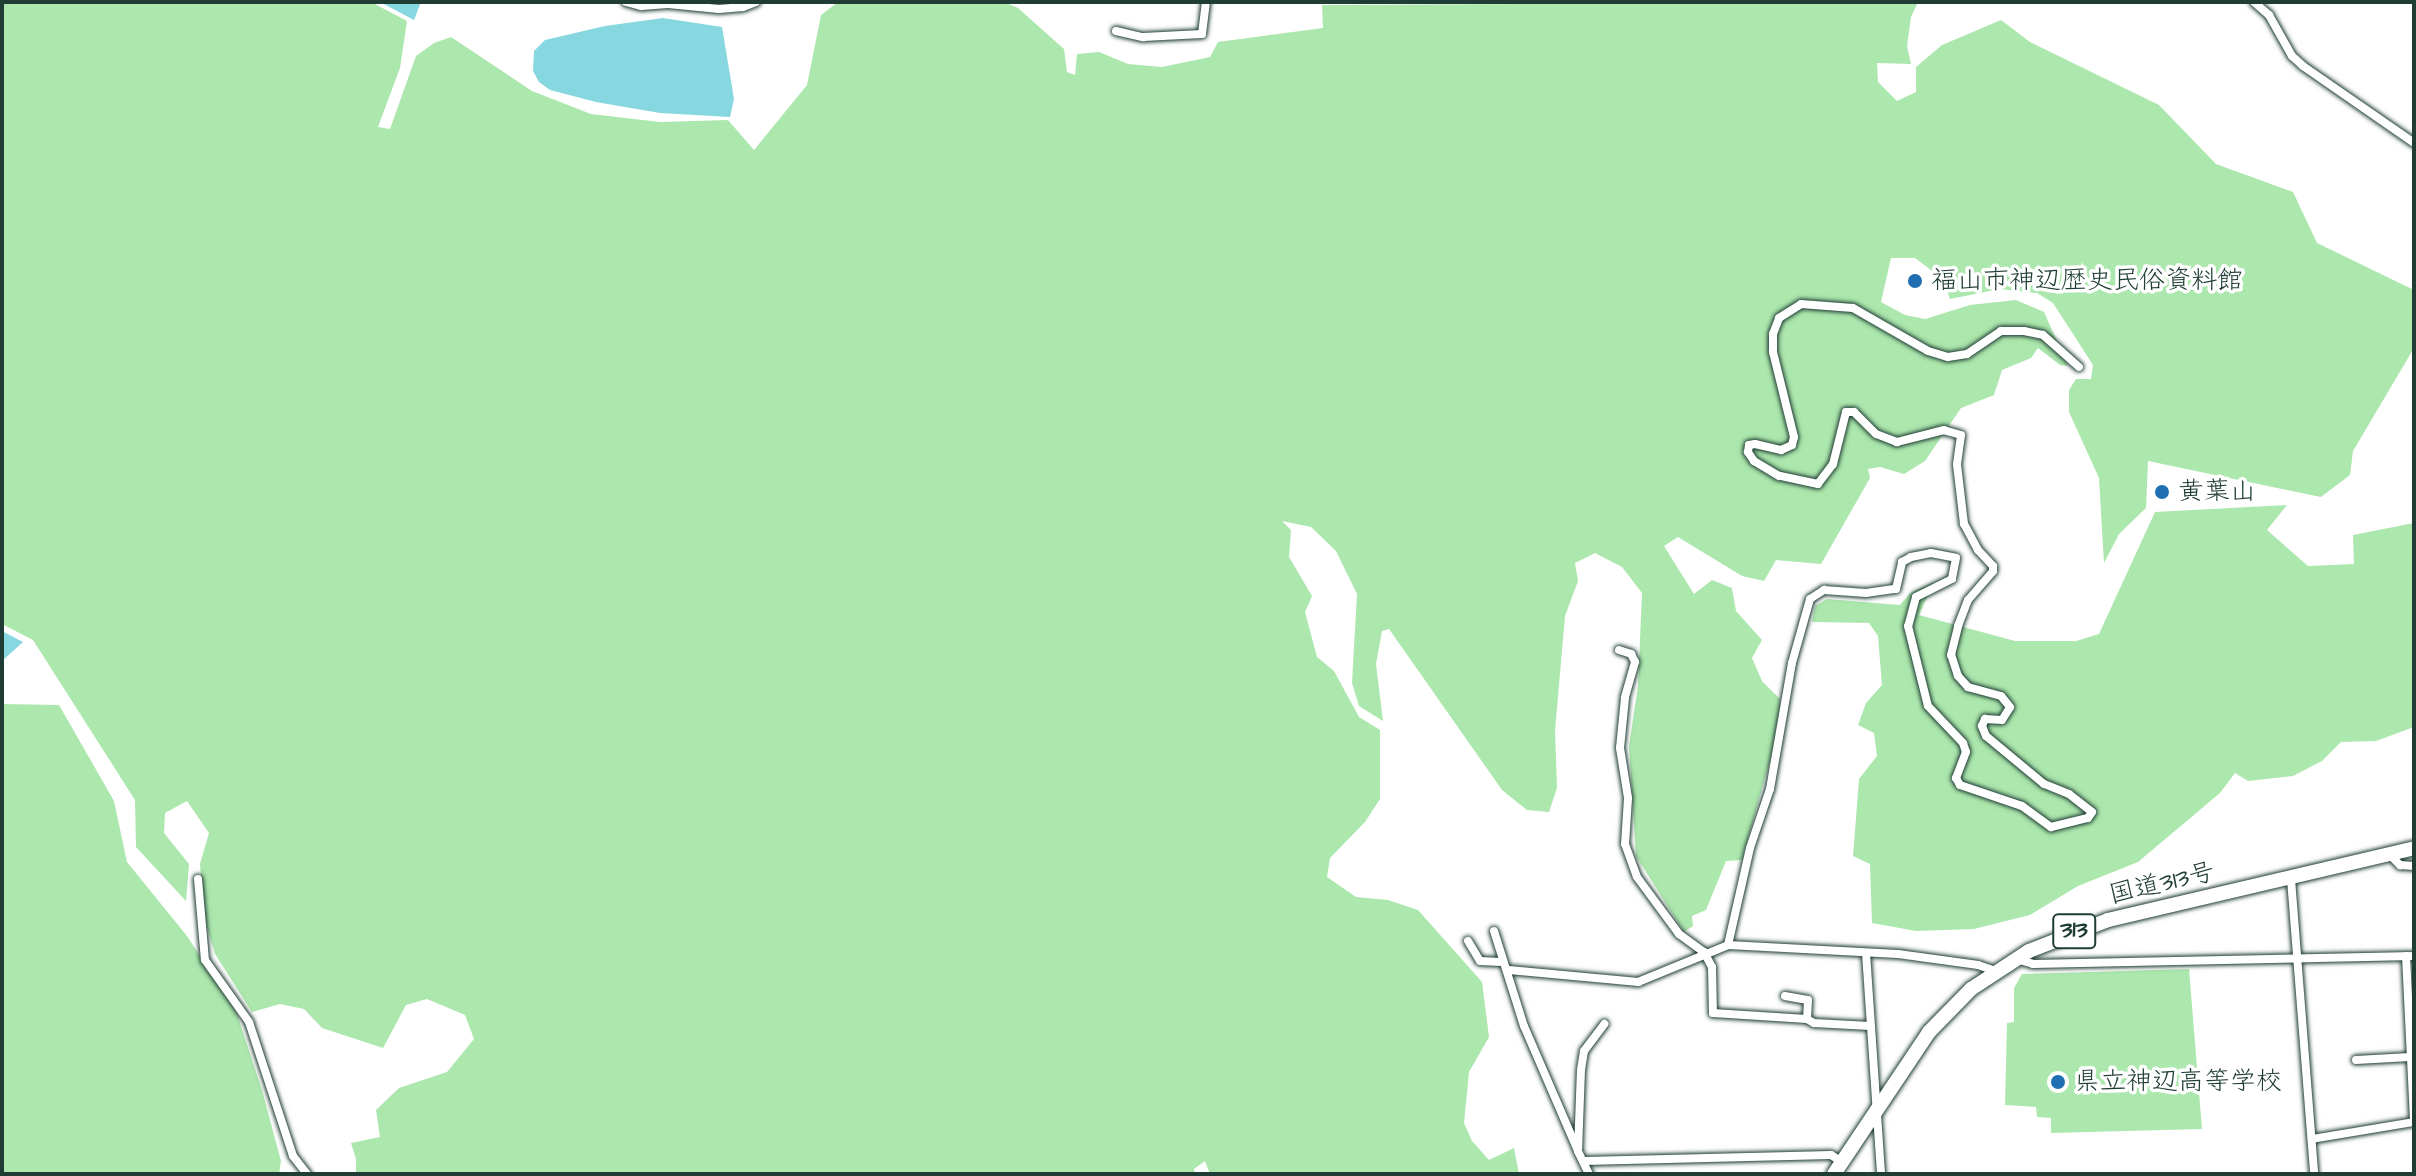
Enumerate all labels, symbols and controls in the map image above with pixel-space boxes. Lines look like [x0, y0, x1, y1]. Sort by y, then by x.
place label: 福山市神辺歴史民俗資料館 [1931, 265, 2243, 297]
marker: 福山市神辺歴史民俗資料館 [1906, 272, 1924, 290]
place label: 黄葉山 [2178, 476, 2256, 508]
marker: 黄葉山 [2153, 483, 2171, 501]
street label: 国道313号 [2106, 857, 2218, 911]
road number: 313 [2052, 911, 2096, 951]
place label: 県立神辺高等学校 [2074, 1066, 2282, 1098]
marker: 県立神辺高等学校 [2049, 1073, 2067, 1091]

